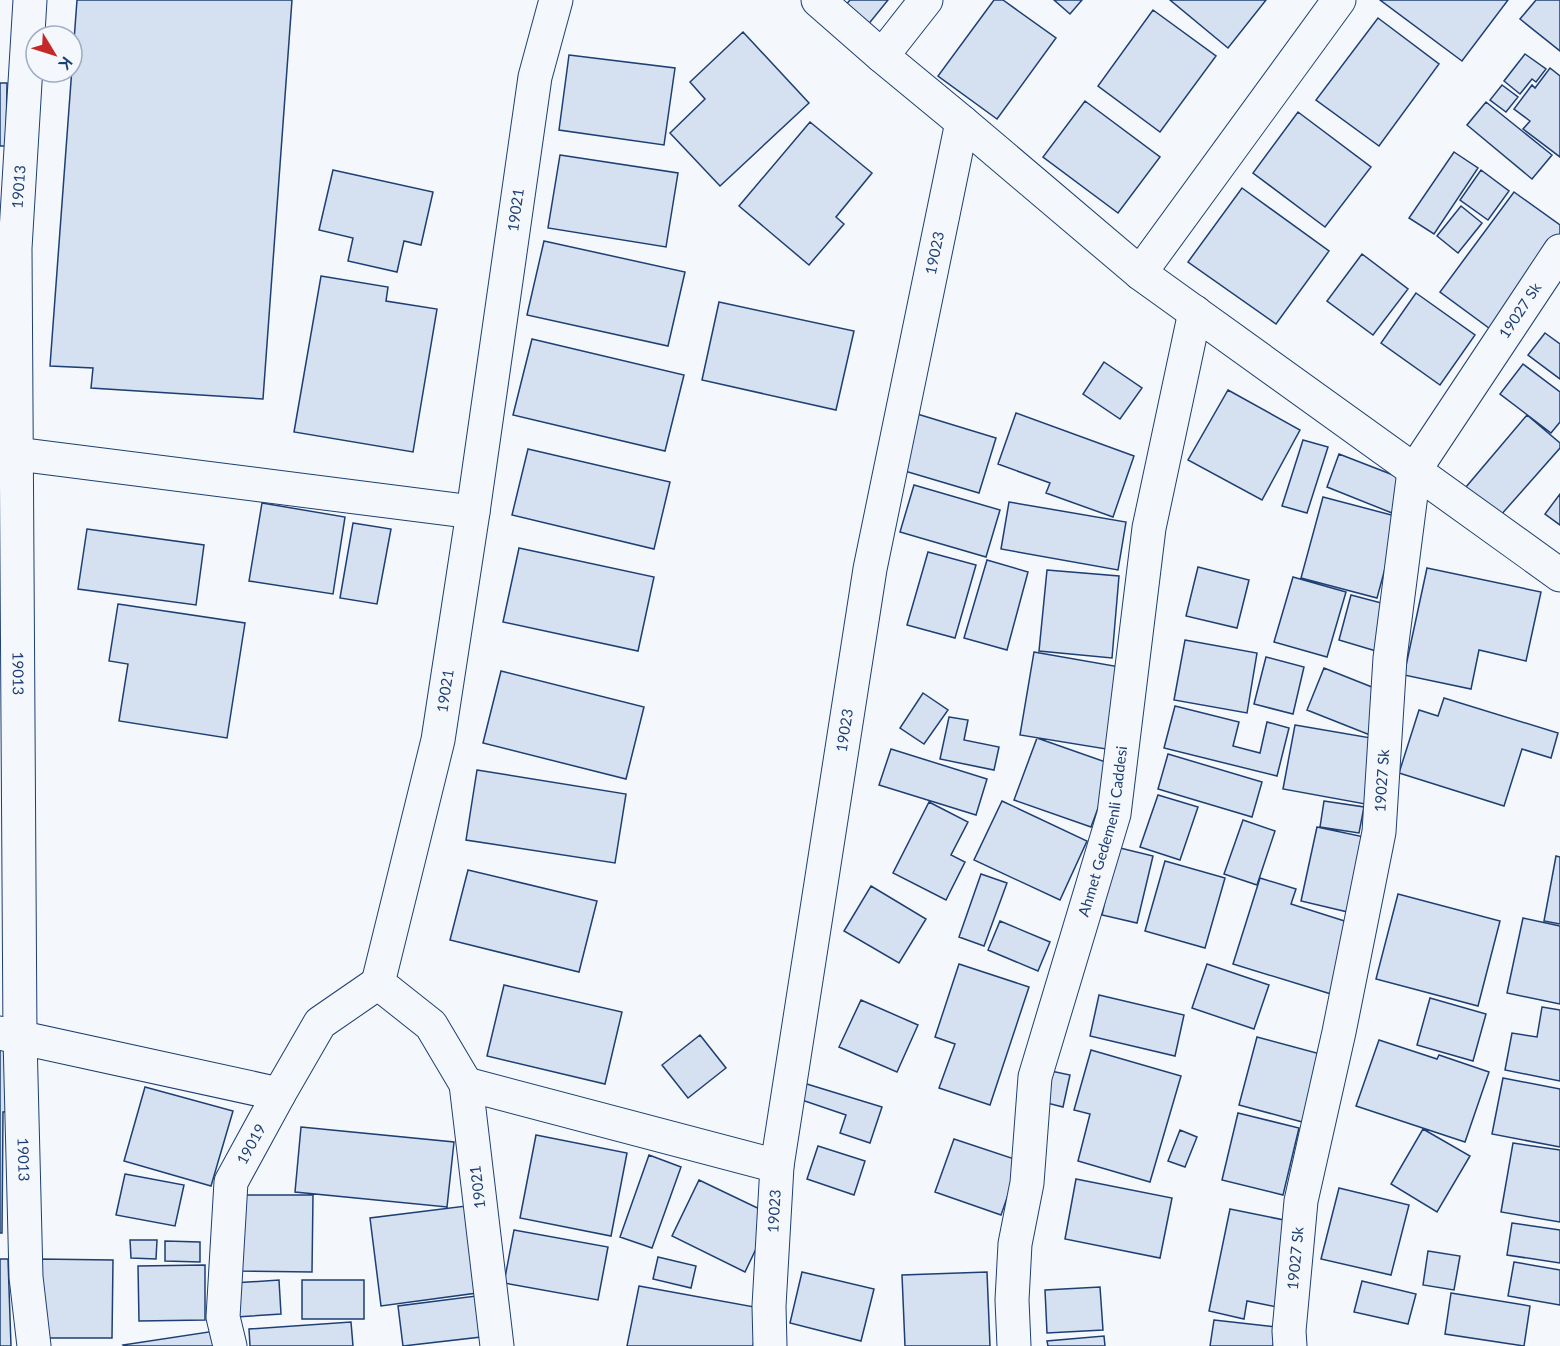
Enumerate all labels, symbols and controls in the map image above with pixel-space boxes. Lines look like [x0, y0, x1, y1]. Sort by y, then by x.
north arrow [24, 24, 84, 84]
text: K [55, 53, 77, 75]
street label: 19013 [8, 165, 28, 209]
street label: 19021 [503, 187, 527, 233]
street label: 19023 [921, 230, 947, 276]
street label: 19027 Sk [1495, 279, 1545, 341]
street label: 19013 [10, 652, 28, 695]
street label: 19021 [432, 668, 457, 714]
street label: 19023 [832, 707, 856, 753]
street label: Ahmet Gedemenli Caddesi [1074, 745, 1130, 919]
street label: 19027 Sk [1370, 748, 1392, 813]
street label: 19019 [232, 1120, 269, 1167]
street label: 19013 [15, 1137, 34, 1181]
street label: 19021 [465, 1164, 489, 1210]
street label: 19023 [763, 1189, 784, 1233]
street label: 19027 Sk [1283, 1226, 1307, 1290]

